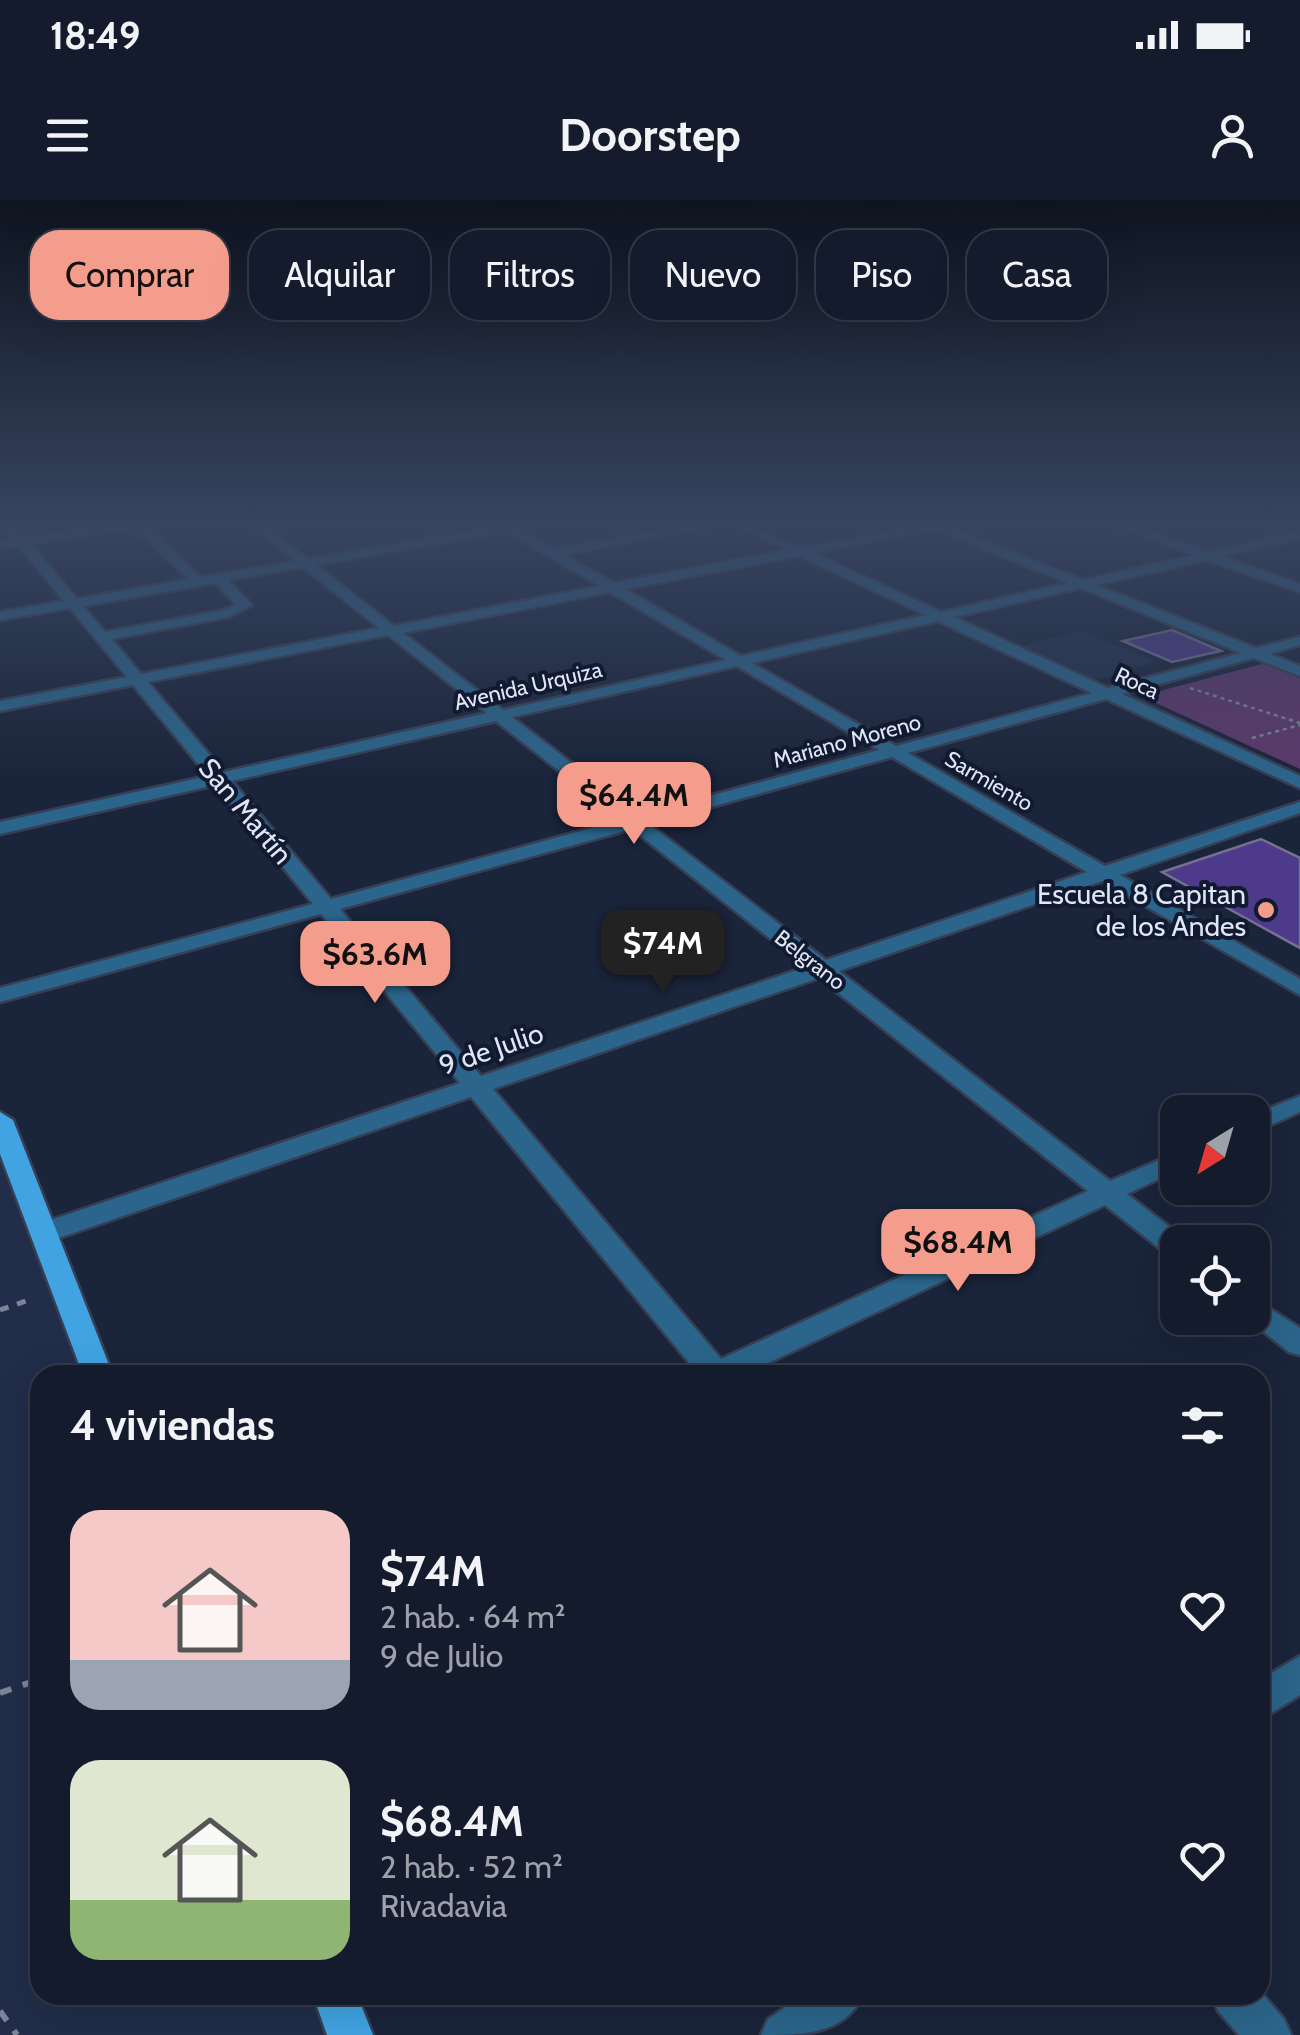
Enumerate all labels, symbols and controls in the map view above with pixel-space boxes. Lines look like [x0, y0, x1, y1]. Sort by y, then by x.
text: 18:49 [50, 12, 140, 59]
icon: menu [40, 108, 95, 163]
text: Doorstep [559, 108, 741, 162]
icon: person [1205, 108, 1260, 163]
chip: Comprar [30, 230, 229, 320]
chip: Alquilar [249, 230, 430, 320]
chip: Filtros [450, 230, 610, 320]
chip: Nuevo [630, 230, 796, 320]
chip: Piso [816, 230, 947, 320]
chip: Casa [967, 230, 1107, 320]
street label: Avenida Urquiza [451, 656, 605, 716]
street label: Roca [1111, 661, 1164, 705]
street label: Mariano Moreno [770, 708, 924, 774]
street label: Sarmiento [940, 745, 1038, 817]
street label: San Martín [192, 751, 300, 871]
pin: $64.4M [553, 762, 715, 847]
text: $64.4M [579, 775, 689, 814]
place label: Escuela 8 Capitan de los Andes [1037, 877, 1246, 943]
marker: Escuela 8 Capitan de los Andes [1255, 899, 1277, 921]
pin: $74M [604, 910, 722, 995]
pin: $63.6M [294, 921, 456, 1006]
text: $74M [623, 923, 703, 962]
street label: Belgrano [769, 924, 851, 996]
text: $63.6M [322, 934, 428, 973]
street label: 9 de Julio [434, 1015, 548, 1083]
north arrow [1160, 1095, 1270, 1205]
map controls [1160, 1095, 1270, 1335]
pin: $68.4M [877, 1209, 1039, 1294]
text: $68.4M [903, 1222, 1013, 1261]
button: locate [1160, 1225, 1270, 1335]
icon: filters [1175, 1398, 1230, 1453]
text: 4 viviendas [70, 1399, 275, 1451]
text: $74M [380, 1545, 485, 1597]
icon: home [150, 1550, 270, 1670]
icon: heart [1175, 1583, 1230, 1638]
text: 2 hab. · 64 m² [380, 1597, 565, 1636]
text: 9 de Julio [380, 1636, 503, 1675]
text: $68.4M [380, 1795, 524, 1847]
icon: home [150, 1800, 270, 1920]
icon: heart [1175, 1833, 1230, 1888]
text: 2 hab. · 52 m² [380, 1847, 563, 1886]
text: Rivadavia [380, 1886, 507, 1925]

